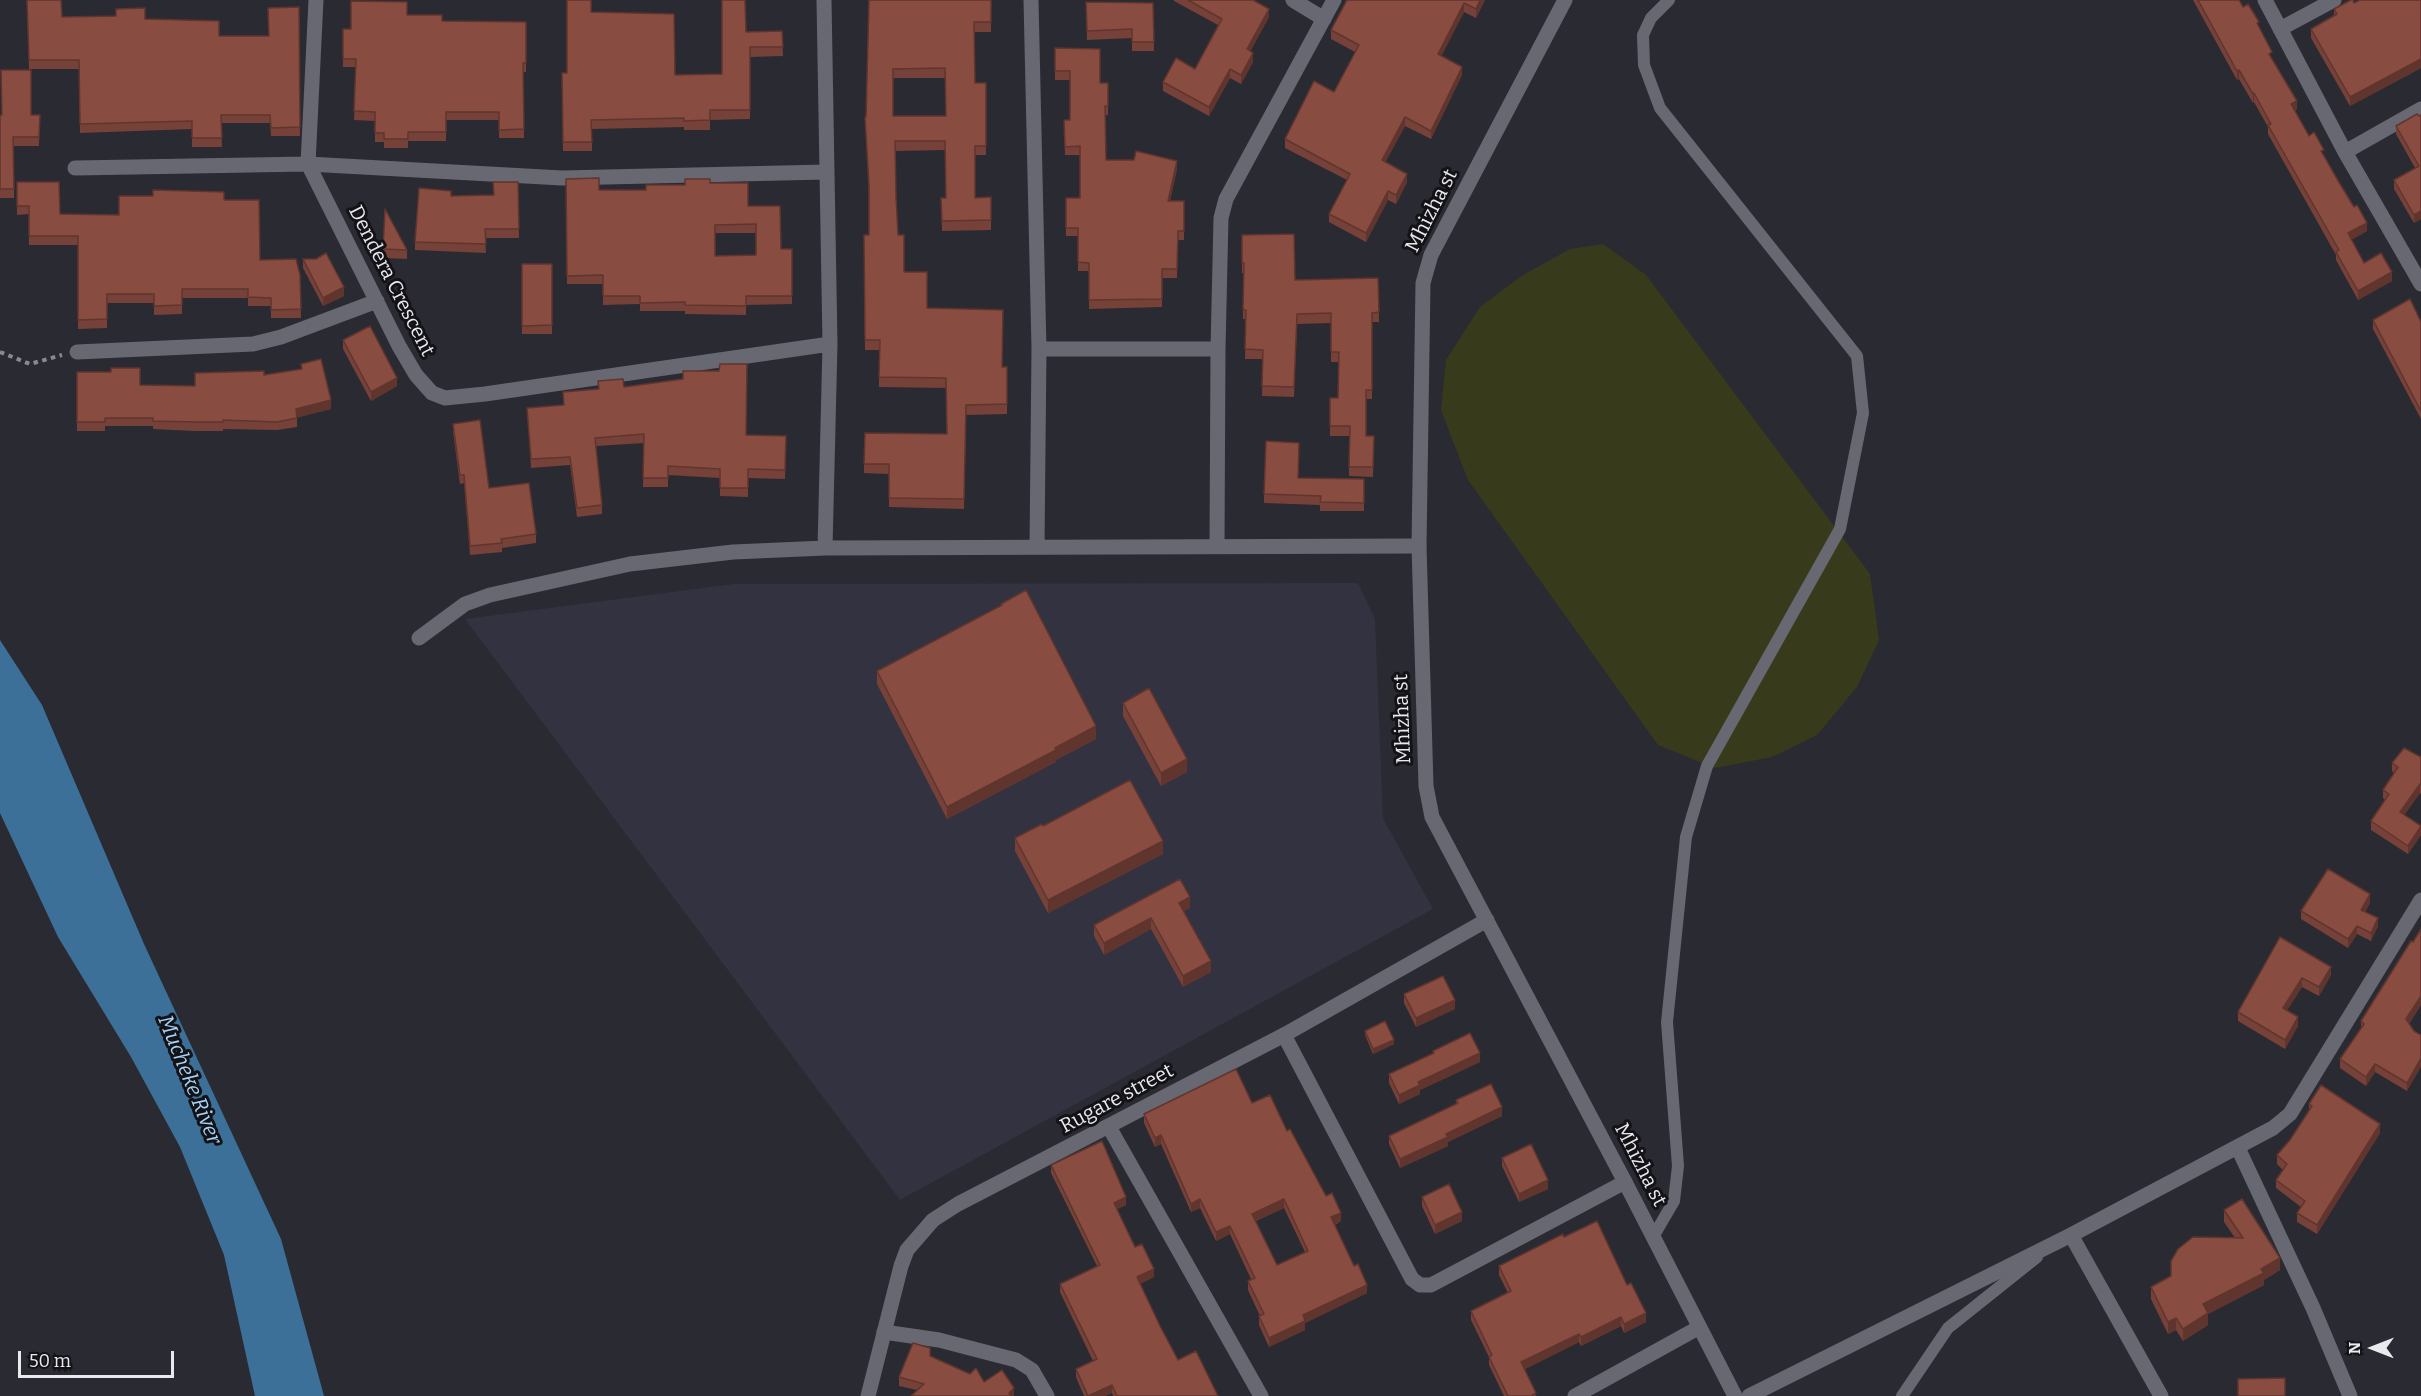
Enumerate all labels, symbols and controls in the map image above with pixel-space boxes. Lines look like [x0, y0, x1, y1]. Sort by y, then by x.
street label: Mhizha st [1401, 165, 1463, 257]
street label: Dendera Crescent [343, 202, 439, 360]
street label: Mhizha st [1389, 674, 1417, 764]
water label: Mucheke River [152, 1012, 226, 1148]
street label: Rugare street [1056, 1059, 1178, 1139]
street label: Mhizha st [1609, 1119, 1671, 1211]
north arrow [2343, 1318, 2403, 1378]
scale bar [21, 1339, 177, 1377]
text: N [2345, 1342, 2364, 1354]
text: 50 m [29, 1350, 71, 1372]

